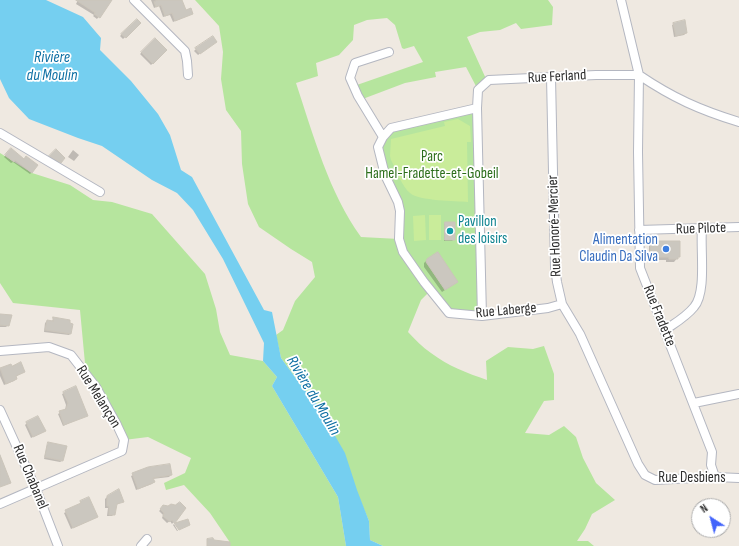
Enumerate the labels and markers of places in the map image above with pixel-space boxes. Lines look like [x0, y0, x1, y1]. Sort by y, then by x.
place label: Pavillon des loisirs [458, 213, 507, 248]
marker: Pavillon des loisirs [445, 226, 455, 236]
place label: Alimentation Claudin Da Silva [579, 231, 658, 266]
marker: Alimentation Claudin Da Silva [661, 244, 671, 254]

